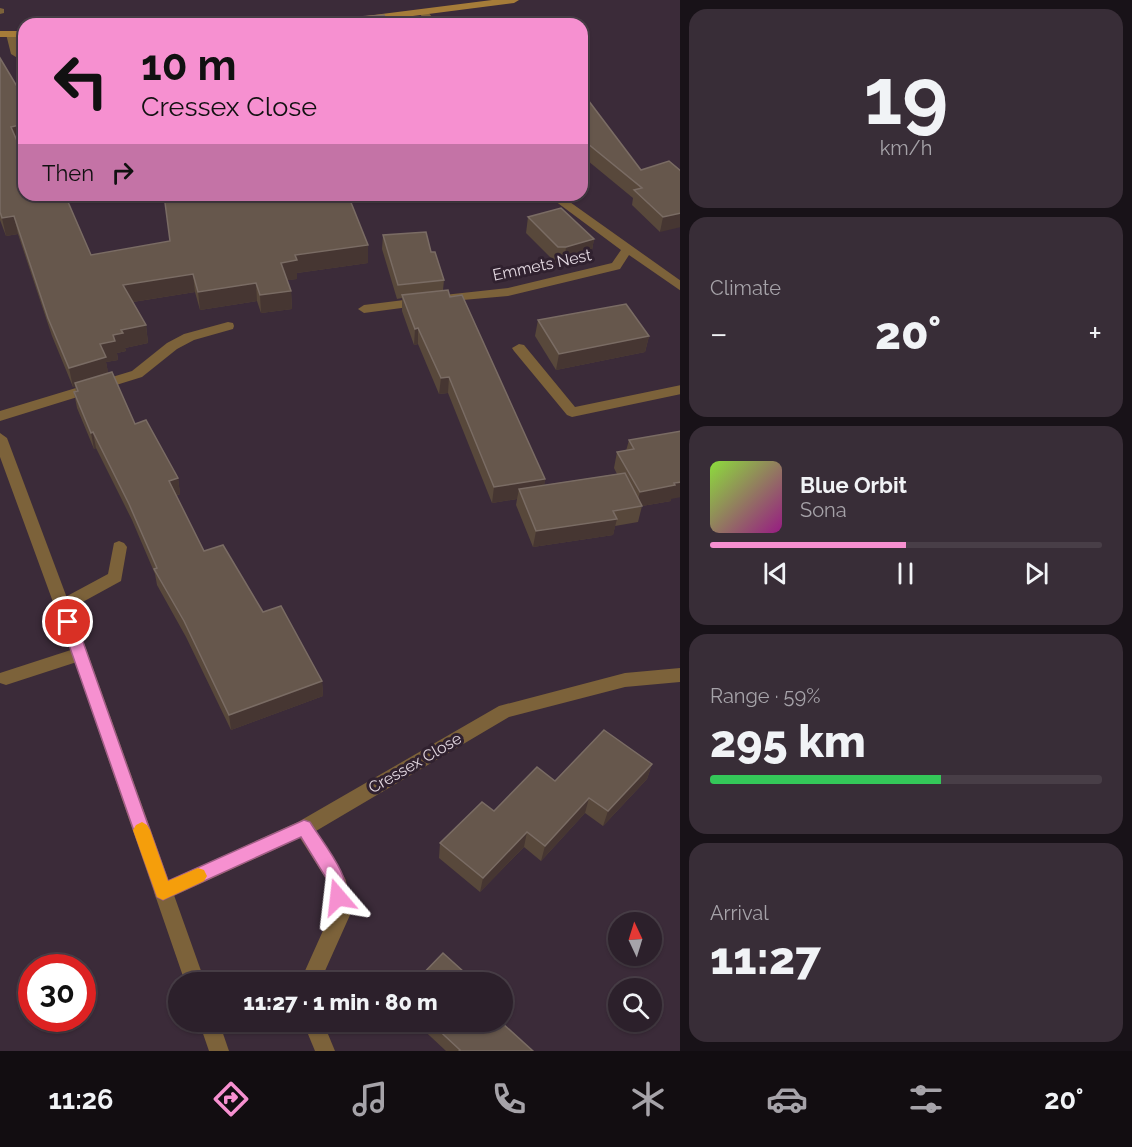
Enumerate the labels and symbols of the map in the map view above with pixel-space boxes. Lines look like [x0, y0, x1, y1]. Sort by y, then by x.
street label: Emmets Nest [491, 245, 594, 285]
pin [42, 596, 93, 647]
street label: Cressex Close [365, 729, 465, 797]
position arrow [306, 865, 370, 929]
north arrow [608, 912, 662, 966]
speed limit sign: 30 [18, 954, 96, 1032]

